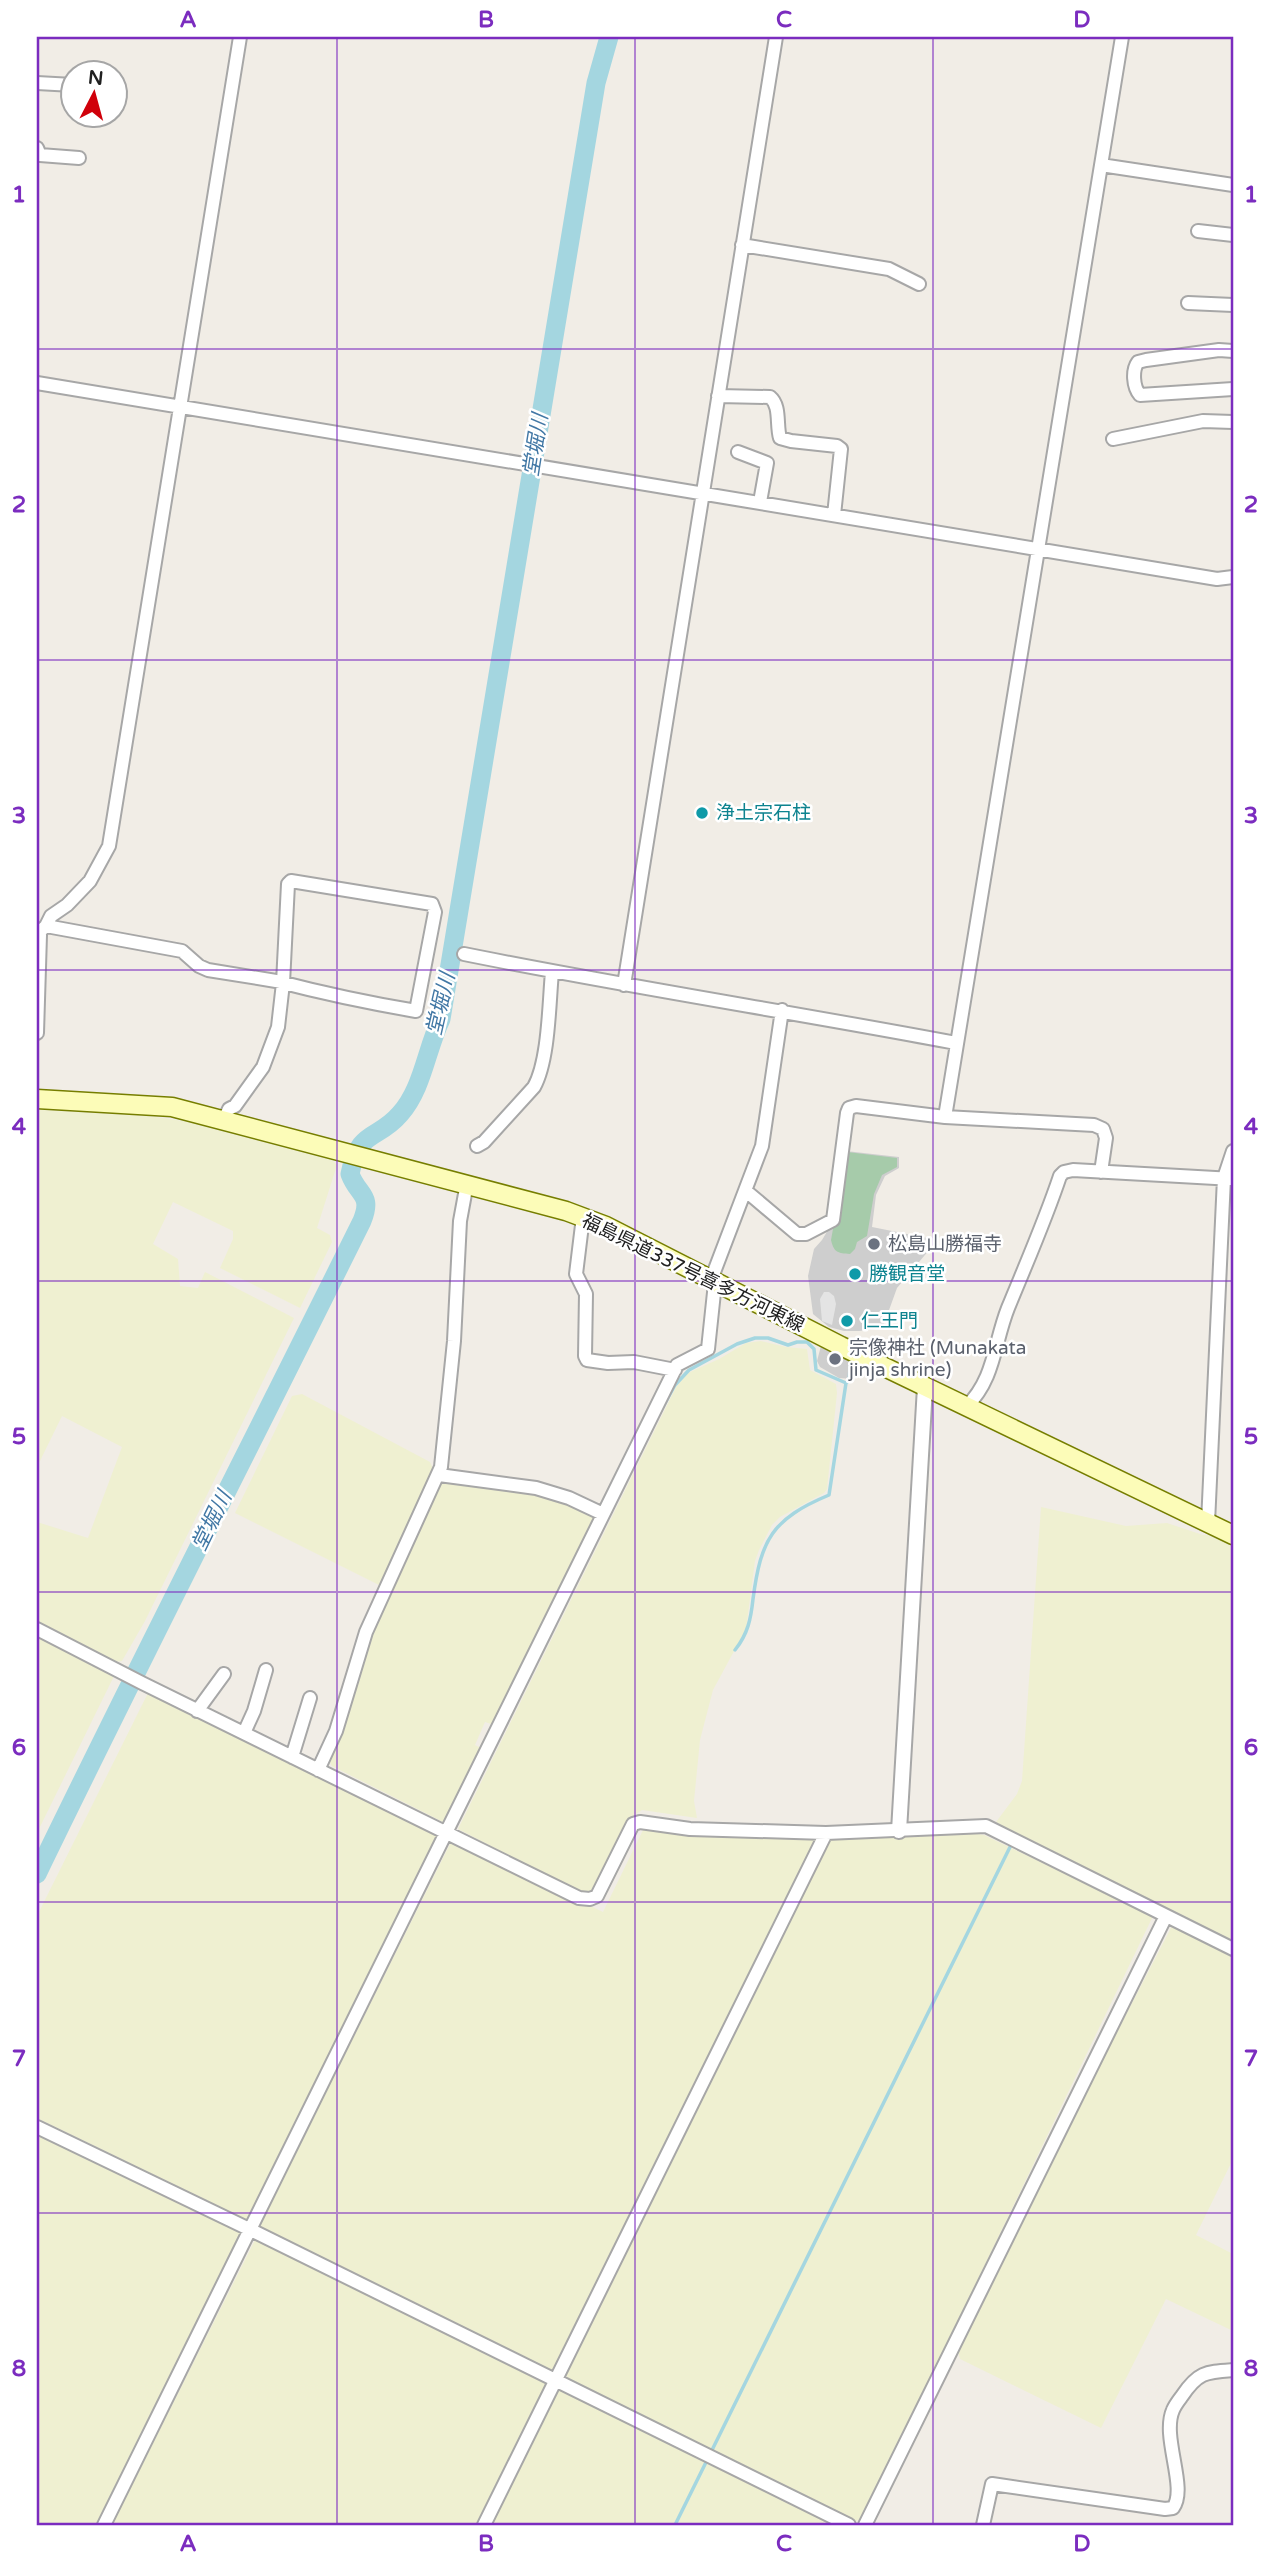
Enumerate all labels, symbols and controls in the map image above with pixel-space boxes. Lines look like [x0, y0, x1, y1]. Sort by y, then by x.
text: A [179, 6, 197, 34]
text: B [478, 6, 494, 34]
text: C [776, 6, 792, 34]
text: D [1073, 6, 1091, 34]
north arrow [60, 60, 130, 130]
text: N [87, 66, 104, 90]
text: 1 [12, 181, 26, 209]
text: 1 [1244, 181, 1258, 209]
water label: 堂堀川 [519, 410, 554, 478]
text: 2 [12, 491, 26, 519]
text: 2 [1244, 491, 1258, 519]
text: 3 [12, 802, 26, 830]
place label: 浄土宗石柱 [716, 802, 811, 824]
text: 3 [1244, 802, 1258, 830]
marker: 浄土宗石柱 [694, 805, 710, 821]
water label: 堂堀川 [422, 969, 461, 1038]
text: 4 [12, 1113, 27, 1141]
text: 4 [1244, 1113, 1259, 1141]
street label: 福島県道337号喜多方河東線 [578, 1209, 808, 1337]
place label: 松島山勝福寺 [888, 1233, 1002, 1255]
marker: 松島山勝福寺 [866, 1236, 882, 1252]
place label: 勝観音堂 [869, 1263, 945, 1285]
marker: 勝観音堂 [847, 1266, 863, 1282]
place label: 仁王門 [861, 1310, 918, 1332]
marker: 仁王門 [839, 1313, 855, 1329]
place label: 宗像神社 (Munakata jinja shrine) [848, 1337, 1026, 1381]
marker: 宗像神社 (Munakata jinja shrine) [827, 1351, 843, 1367]
text: 5 [12, 1423, 26, 1451]
text: 5 [1244, 1423, 1258, 1451]
water label: 堂堀川 [187, 1485, 238, 1555]
text: 6 [12, 1734, 26, 1762]
text: 6 [1244, 1734, 1258, 1762]
text: 7 [12, 2045, 26, 2073]
text: 7 [1244, 2045, 1258, 2073]
text: 8 [12, 2355, 26, 2383]
text: 8 [1244, 2355, 1258, 2383]
text: A [179, 2530, 197, 2558]
text: B [478, 2530, 494, 2558]
text: C [776, 2530, 792, 2558]
text: D [1073, 2530, 1091, 2558]

